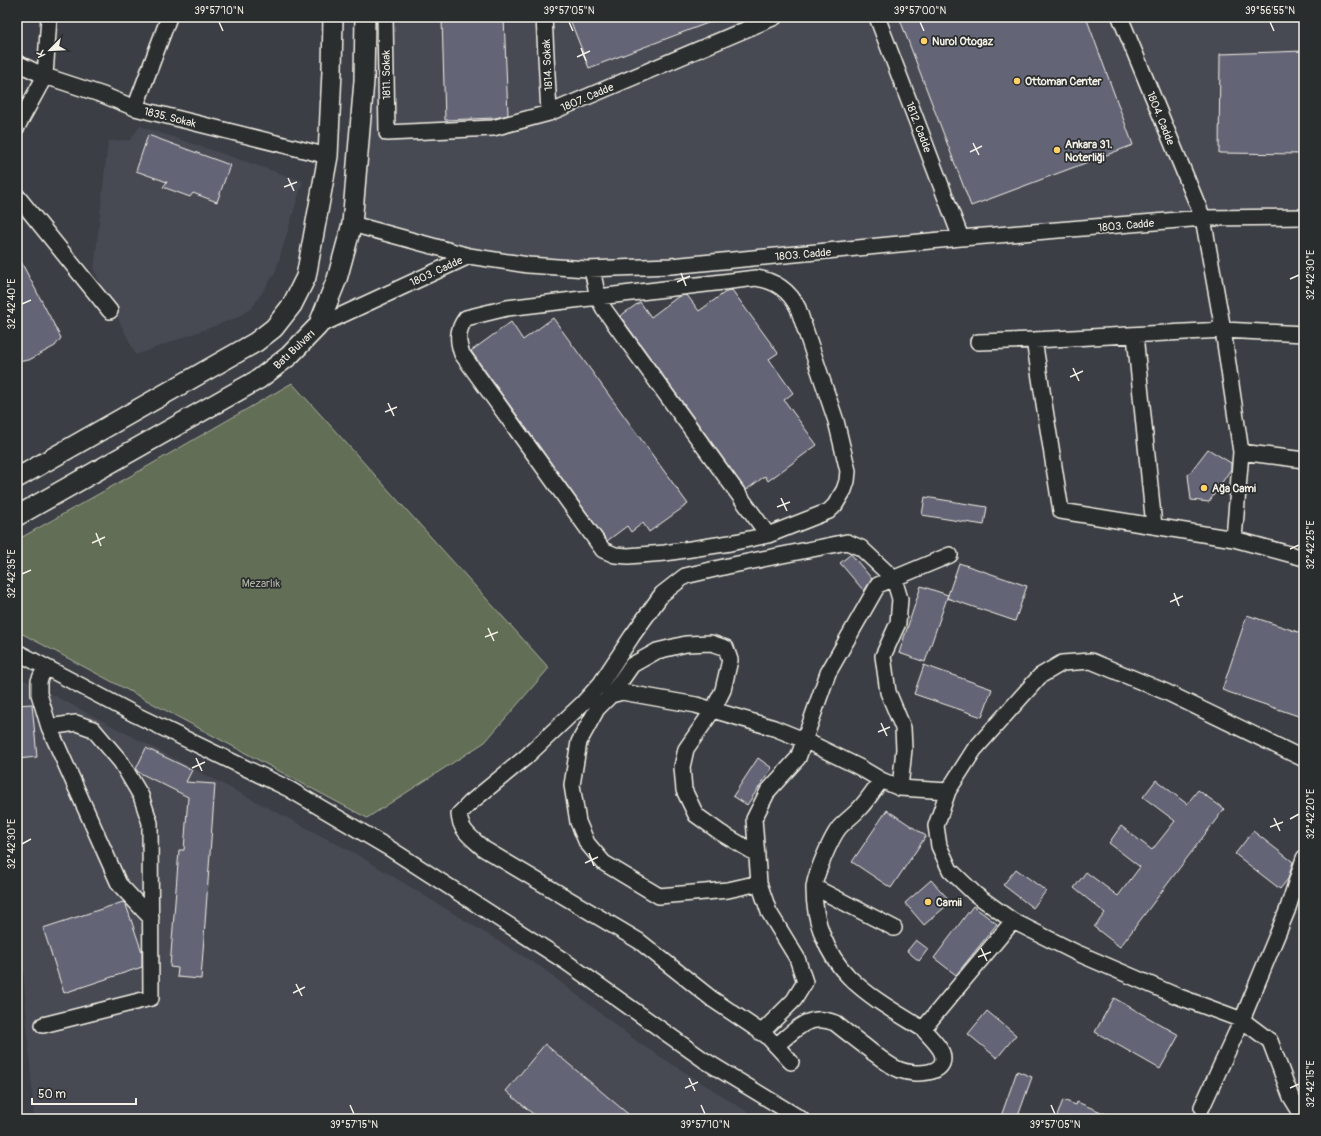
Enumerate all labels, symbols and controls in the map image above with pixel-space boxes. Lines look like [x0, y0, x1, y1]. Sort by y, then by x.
text: 39°57'10"N [194, 5, 244, 17]
text: 39°57'05"N [544, 5, 595, 17]
text: 39°57'00"N [894, 5, 946, 17]
text: 39°56'55"N [1245, 5, 1295, 17]
north arrow [30, 30, 70, 70]
place label: Nurol Otogaz [932, 35, 994, 48]
marker: Nurol Otogaz [919, 36, 929, 46]
street label: 1814. Sokak [540, 38, 555, 91]
text: K [34, 48, 49, 60]
street label: 1811. Sokak [380, 50, 393, 100]
place label: Ottoman Center [1025, 75, 1103, 88]
marker: Ottoman Center [1012, 76, 1022, 86]
street label: 1807. Cadde [559, 80, 616, 114]
street label: 1804. Cadde [1144, 89, 1177, 147]
street label: 1812. Cadde [903, 100, 934, 155]
street label: 1835. Sokak [142, 105, 198, 130]
place label: Ankara 31. Noterliği [1065, 138, 1112, 164]
marker: Ankara 31. Noterliği [1052, 145, 1062, 155]
street label: 1803. Cadde [1097, 217, 1155, 234]
street label: 1803. Cadde [774, 246, 832, 263]
text: 32°42'30"E [1305, 250, 1317, 300]
street label: 1803. Cadde [408, 253, 465, 289]
text: 32°42'40"E [6, 279, 18, 329]
street label: Batı Bulvarı [271, 327, 318, 372]
place label: Ağa Cami [1212, 482, 1256, 495]
marker: Ağa Cami [1199, 483, 1209, 493]
text: 32°42'25"E [1305, 520, 1317, 570]
text: 32°42'35"E [6, 549, 18, 599]
park label: Mezarlık [242, 577, 281, 590]
text: 32°42'20"E [1305, 789, 1317, 839]
text: 32°42'30"E [6, 819, 18, 869]
place label: Camii [936, 896, 962, 909]
marker: Camii [923, 897, 933, 907]
text: 32°42'15"E [1305, 1060, 1317, 1108]
scale bar [32, 1080, 136, 1106]
text: 50 m [38, 1087, 66, 1102]
text: 39°57'15"N [330, 1119, 378, 1131]
text: 39°57'10"N [680, 1119, 730, 1131]
text: 39°57'05"N [1030, 1119, 1081, 1131]

